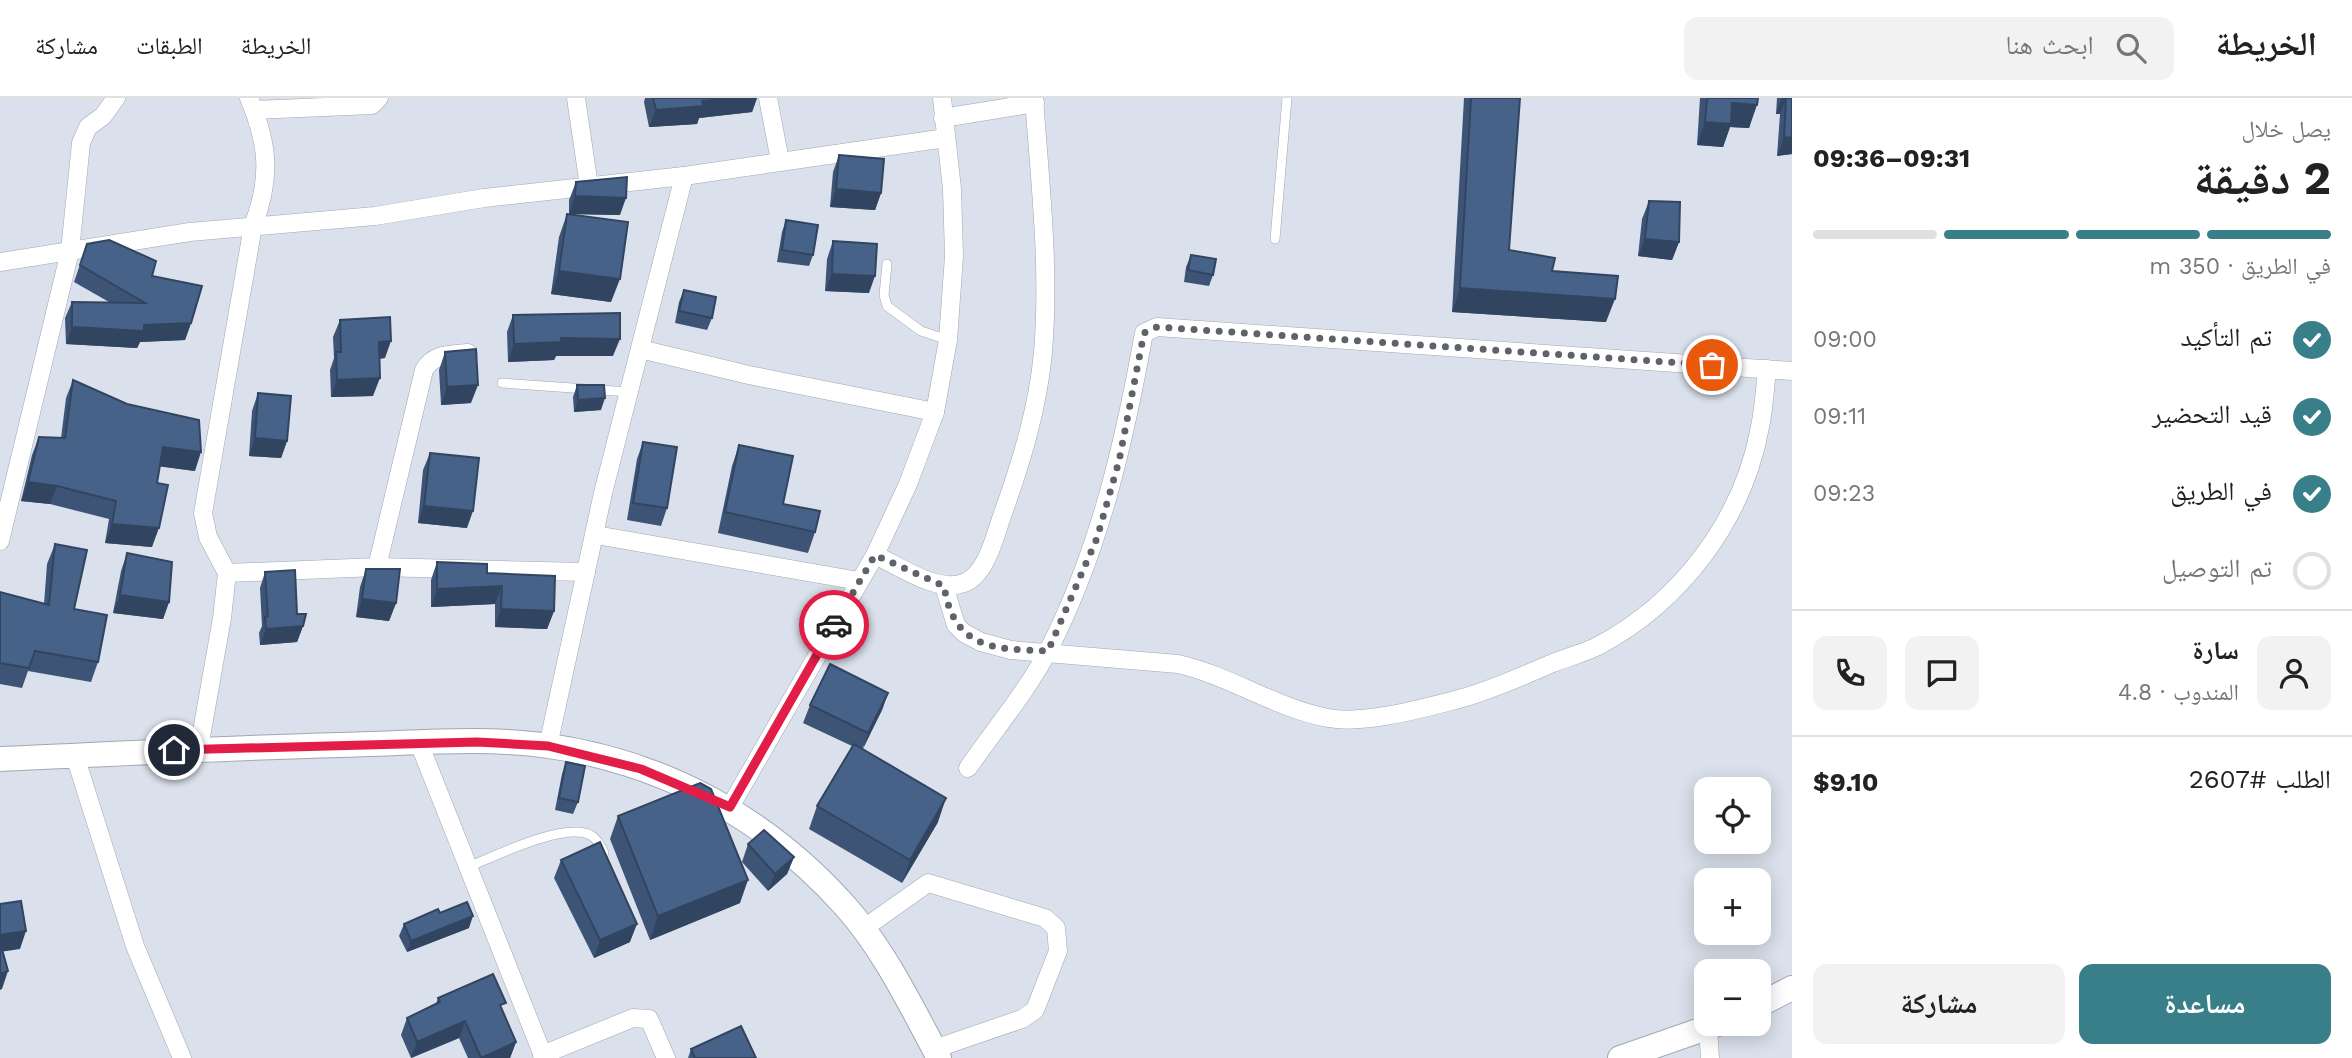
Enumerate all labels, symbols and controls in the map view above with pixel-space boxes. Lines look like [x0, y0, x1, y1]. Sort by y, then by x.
search box [1684, 17, 2174, 80]
text: الخريطة [2216, 24, 2317, 63]
icon: search [2112, 29, 2150, 67]
text: ابحث هنا [2006, 30, 2094, 60]
text: مشاركة [35, 32, 98, 60]
text: الطبقات [136, 32, 203, 60]
text: الخريطة [241, 32, 311, 60]
text: يصل خلال [2241, 116, 2331, 143]
text: 09:31–09:36 [1813, 143, 1970, 173]
text: 2 دقيقة [2194, 151, 2331, 205]
text: في الطريق · 350 m [2149, 253, 2331, 280]
icon: check [2293, 321, 2331, 359]
text: تم التأكيد [2180, 322, 2272, 352]
text: 09:00 [1813, 326, 1877, 353]
pin [1682, 335, 1742, 395]
icon: bag [1693, 346, 1731, 384]
icon: check [2293, 398, 2331, 436]
text: قيد التحضير [2152, 399, 2272, 429]
text: 09:11 [1813, 403, 1866, 430]
icon: check [2293, 475, 2331, 513]
text: في الطريق [2170, 476, 2272, 506]
text: 09:23 [1813, 480, 1875, 507]
text: تم التوصيل [2162, 553, 2272, 583]
courier [799, 590, 869, 660]
icon: car [815, 606, 853, 644]
text: سارة [2192, 635, 2239, 665]
button: phone [1813, 636, 1887, 710]
button: chat [1905, 636, 1979, 710]
button: person [2257, 636, 2331, 710]
text: المندوب · 4.8 [2118, 679, 2239, 706]
pin [144, 720, 204, 780]
icon: home [155, 731, 193, 769]
text: الطلب #2607 [2189, 764, 2331, 794]
text: $9.10 [1813, 767, 1878, 797]
map controls [1694, 777, 1771, 1036]
button: locate [1694, 777, 1771, 854]
button: + [1694, 868, 1771, 945]
button: − [1694, 959, 1771, 1036]
button: مشاركة [1813, 964, 2065, 1044]
button: مساعدة [2079, 964, 2331, 1044]

